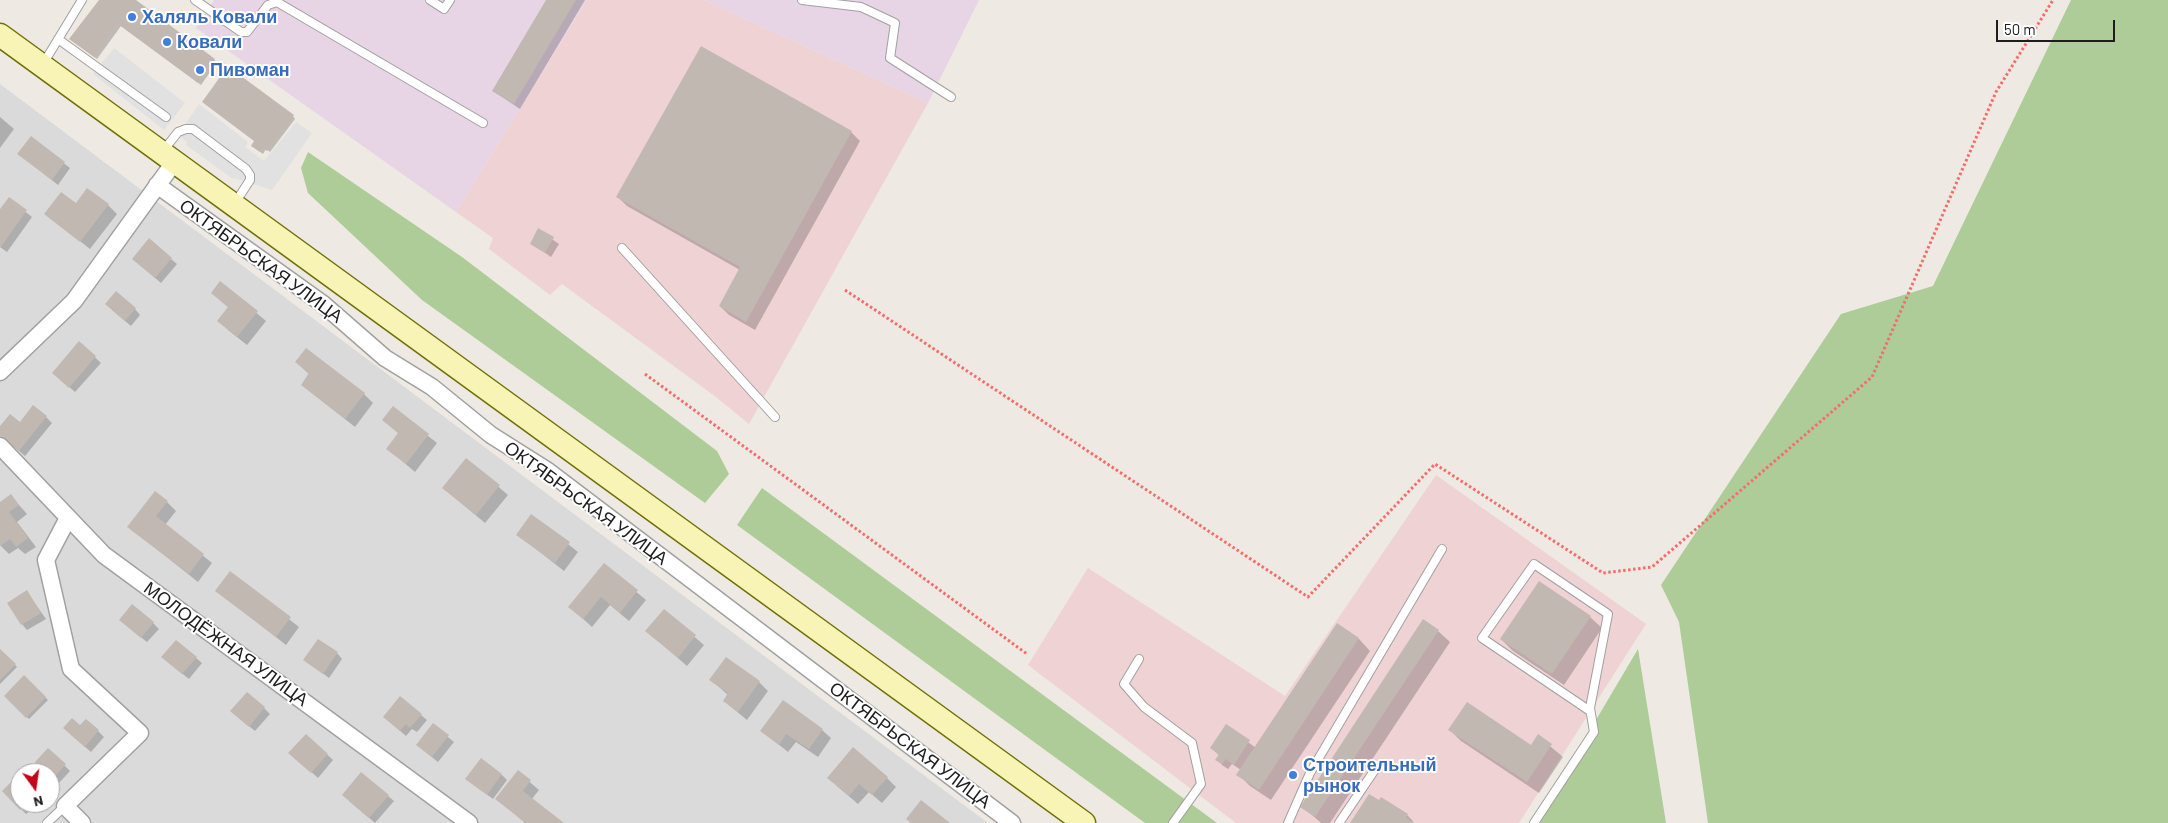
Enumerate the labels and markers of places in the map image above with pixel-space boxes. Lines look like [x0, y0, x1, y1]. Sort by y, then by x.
place label: Халяль Ковали [142, 6, 277, 28]
marker: Халяль Ковали [126, 11, 138, 23]
place label: Ковали [177, 31, 242, 53]
marker: Ковали [161, 36, 173, 48]
place label: Пивоман [210, 59, 290, 81]
marker: Пивоман [194, 64, 206, 76]
place label: Строительный рынок [1303, 754, 1437, 796]
marker: Строительный рынок [1287, 769, 1299, 781]

